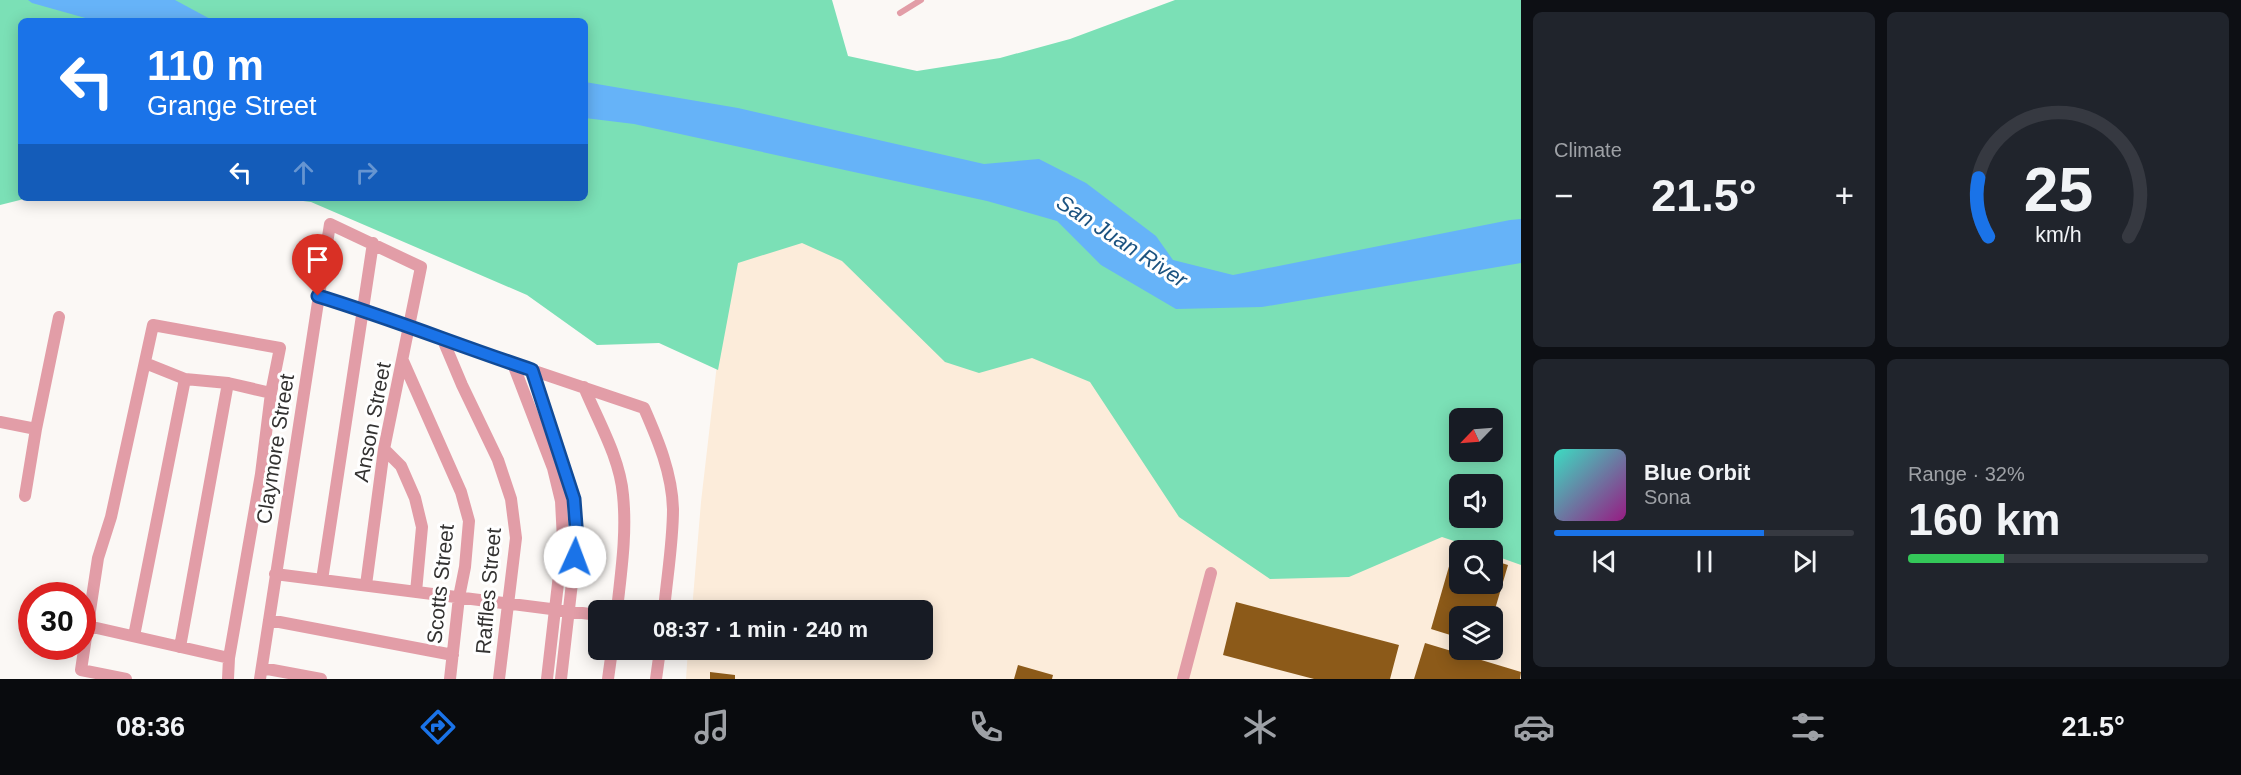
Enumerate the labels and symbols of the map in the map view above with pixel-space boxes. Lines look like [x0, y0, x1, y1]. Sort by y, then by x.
water label: San Juan River [1052, 190, 1193, 293]
pin [292, 234, 343, 296]
street label: Anson Street [349, 360, 395, 484]
street label: Claymore Street [252, 372, 298, 526]
north arrow [1449, 408, 1503, 462]
street label: Scotts Street [422, 523, 458, 645]
position arrow [543, 525, 607, 589]
street label: Raffles Street [471, 527, 505, 655]
speed limit sign: 30 [18, 582, 96, 660]

